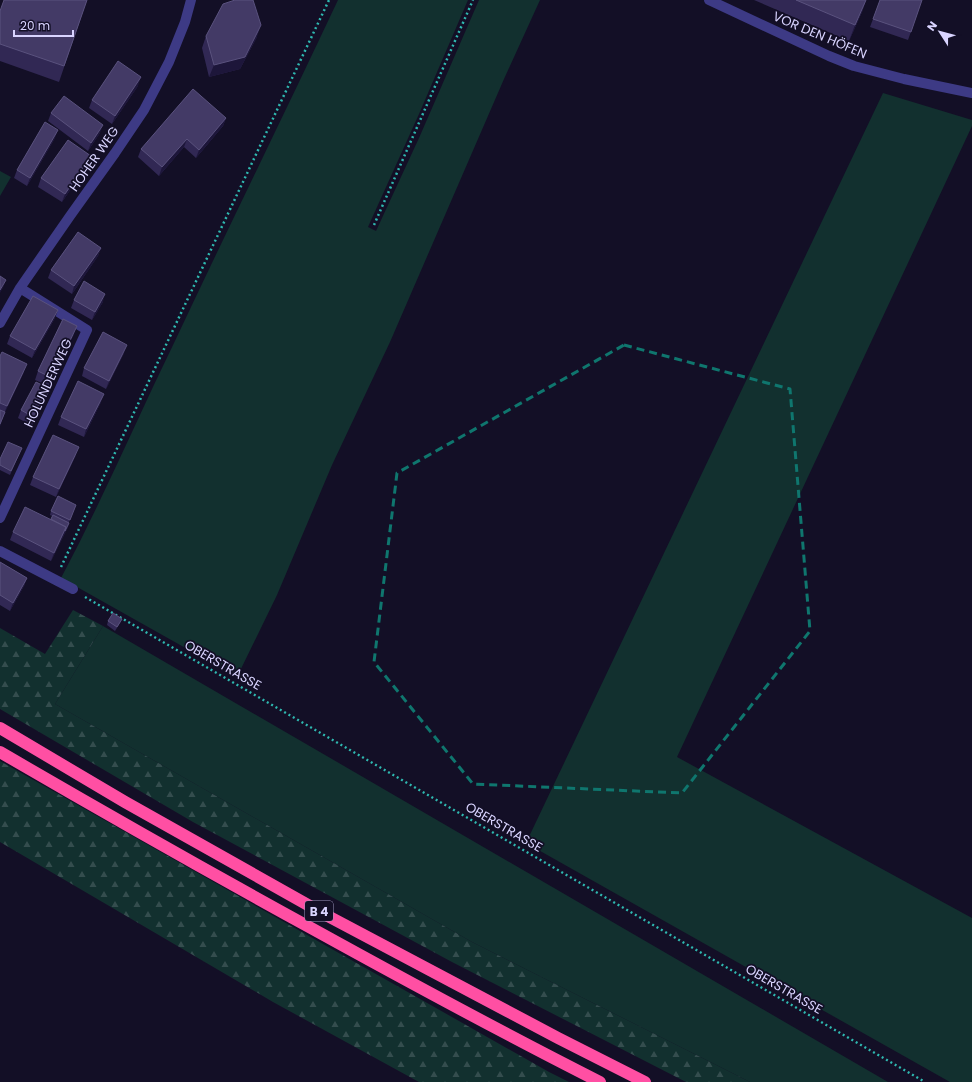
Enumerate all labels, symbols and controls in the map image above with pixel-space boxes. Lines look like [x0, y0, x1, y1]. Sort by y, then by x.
street label: VOR DEN HÖFEN [770, 7, 870, 63]
scale bar [14, 12, 73, 38]
north arrow [920, 12, 960, 52]
text: 20 m [20, 17, 50, 34]
text: N [923, 18, 941, 34]
street label: HOHER WEG [64, 123, 124, 195]
street label: HOLUNDERWEG [19, 335, 77, 431]
street label: OBERSTRASSE [181, 635, 265, 695]
street label: OBERSTRASSE [462, 797, 546, 857]
road number: B 4 [305, 901, 333, 921]
street label: OBERSTRASSE [742, 959, 826, 1019]

